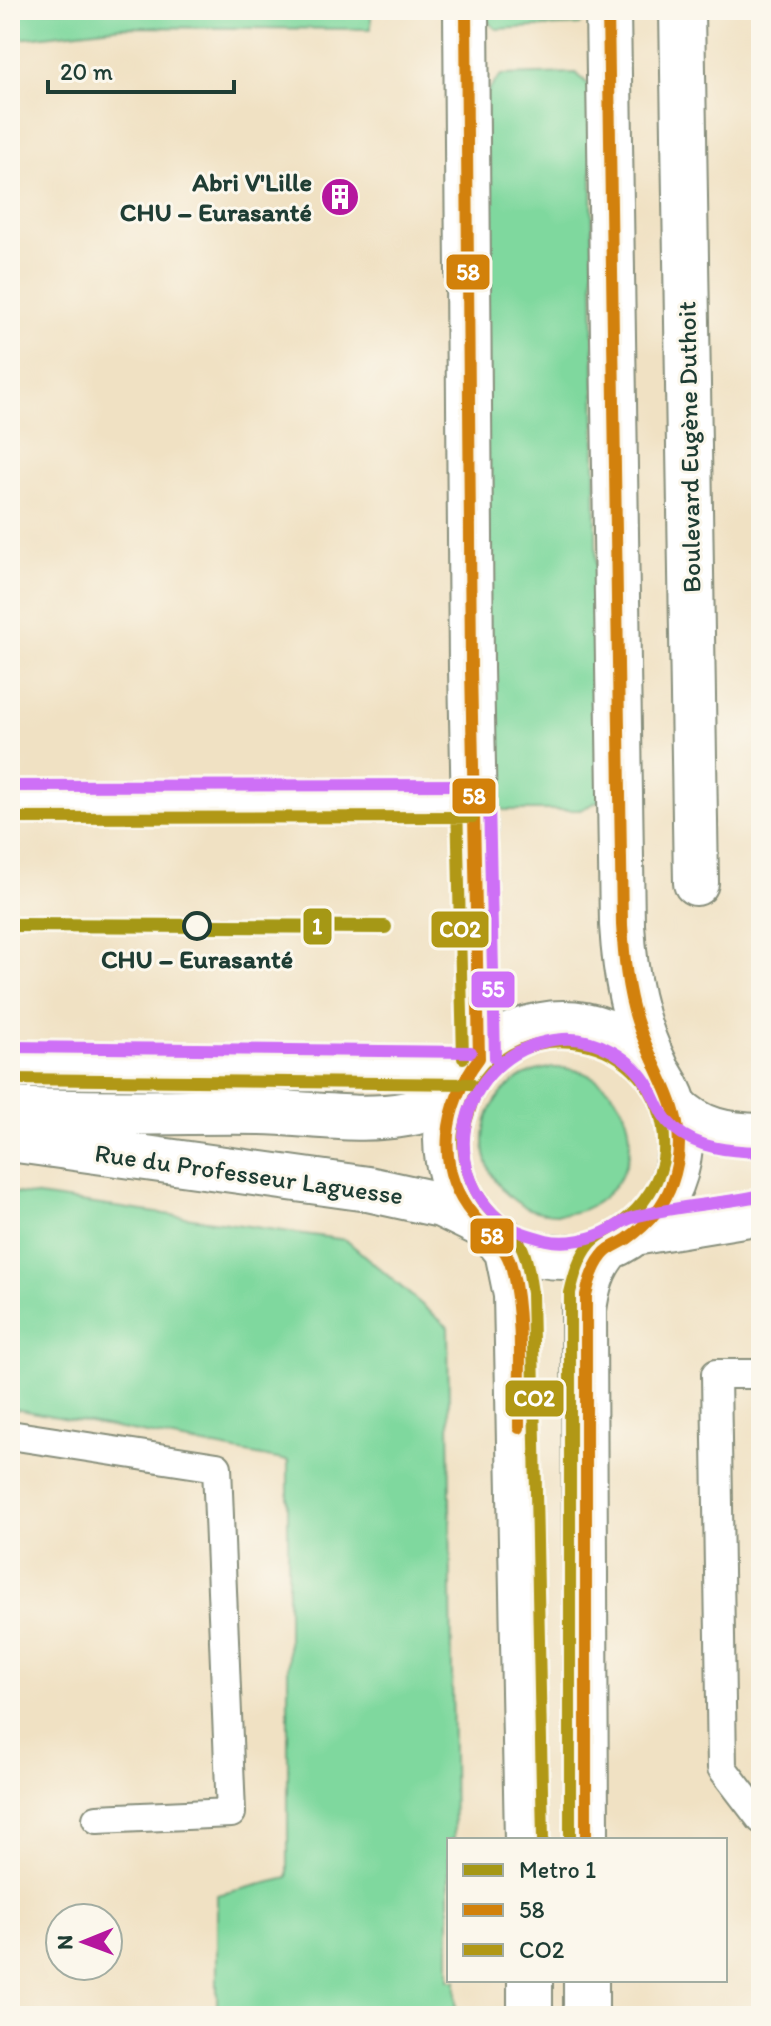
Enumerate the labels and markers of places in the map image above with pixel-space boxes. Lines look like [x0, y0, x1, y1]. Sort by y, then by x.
place label: Abri V'Lille CHU – Eurasanté [120, 166, 312, 228]
building icon: Abri V'Lille CHU – Eurasanté [319, 176, 361, 218]
marker: CHU – Eurasanté [183, 912, 211, 940]
place label: CHU – Eurasanté [101, 943, 293, 975]

